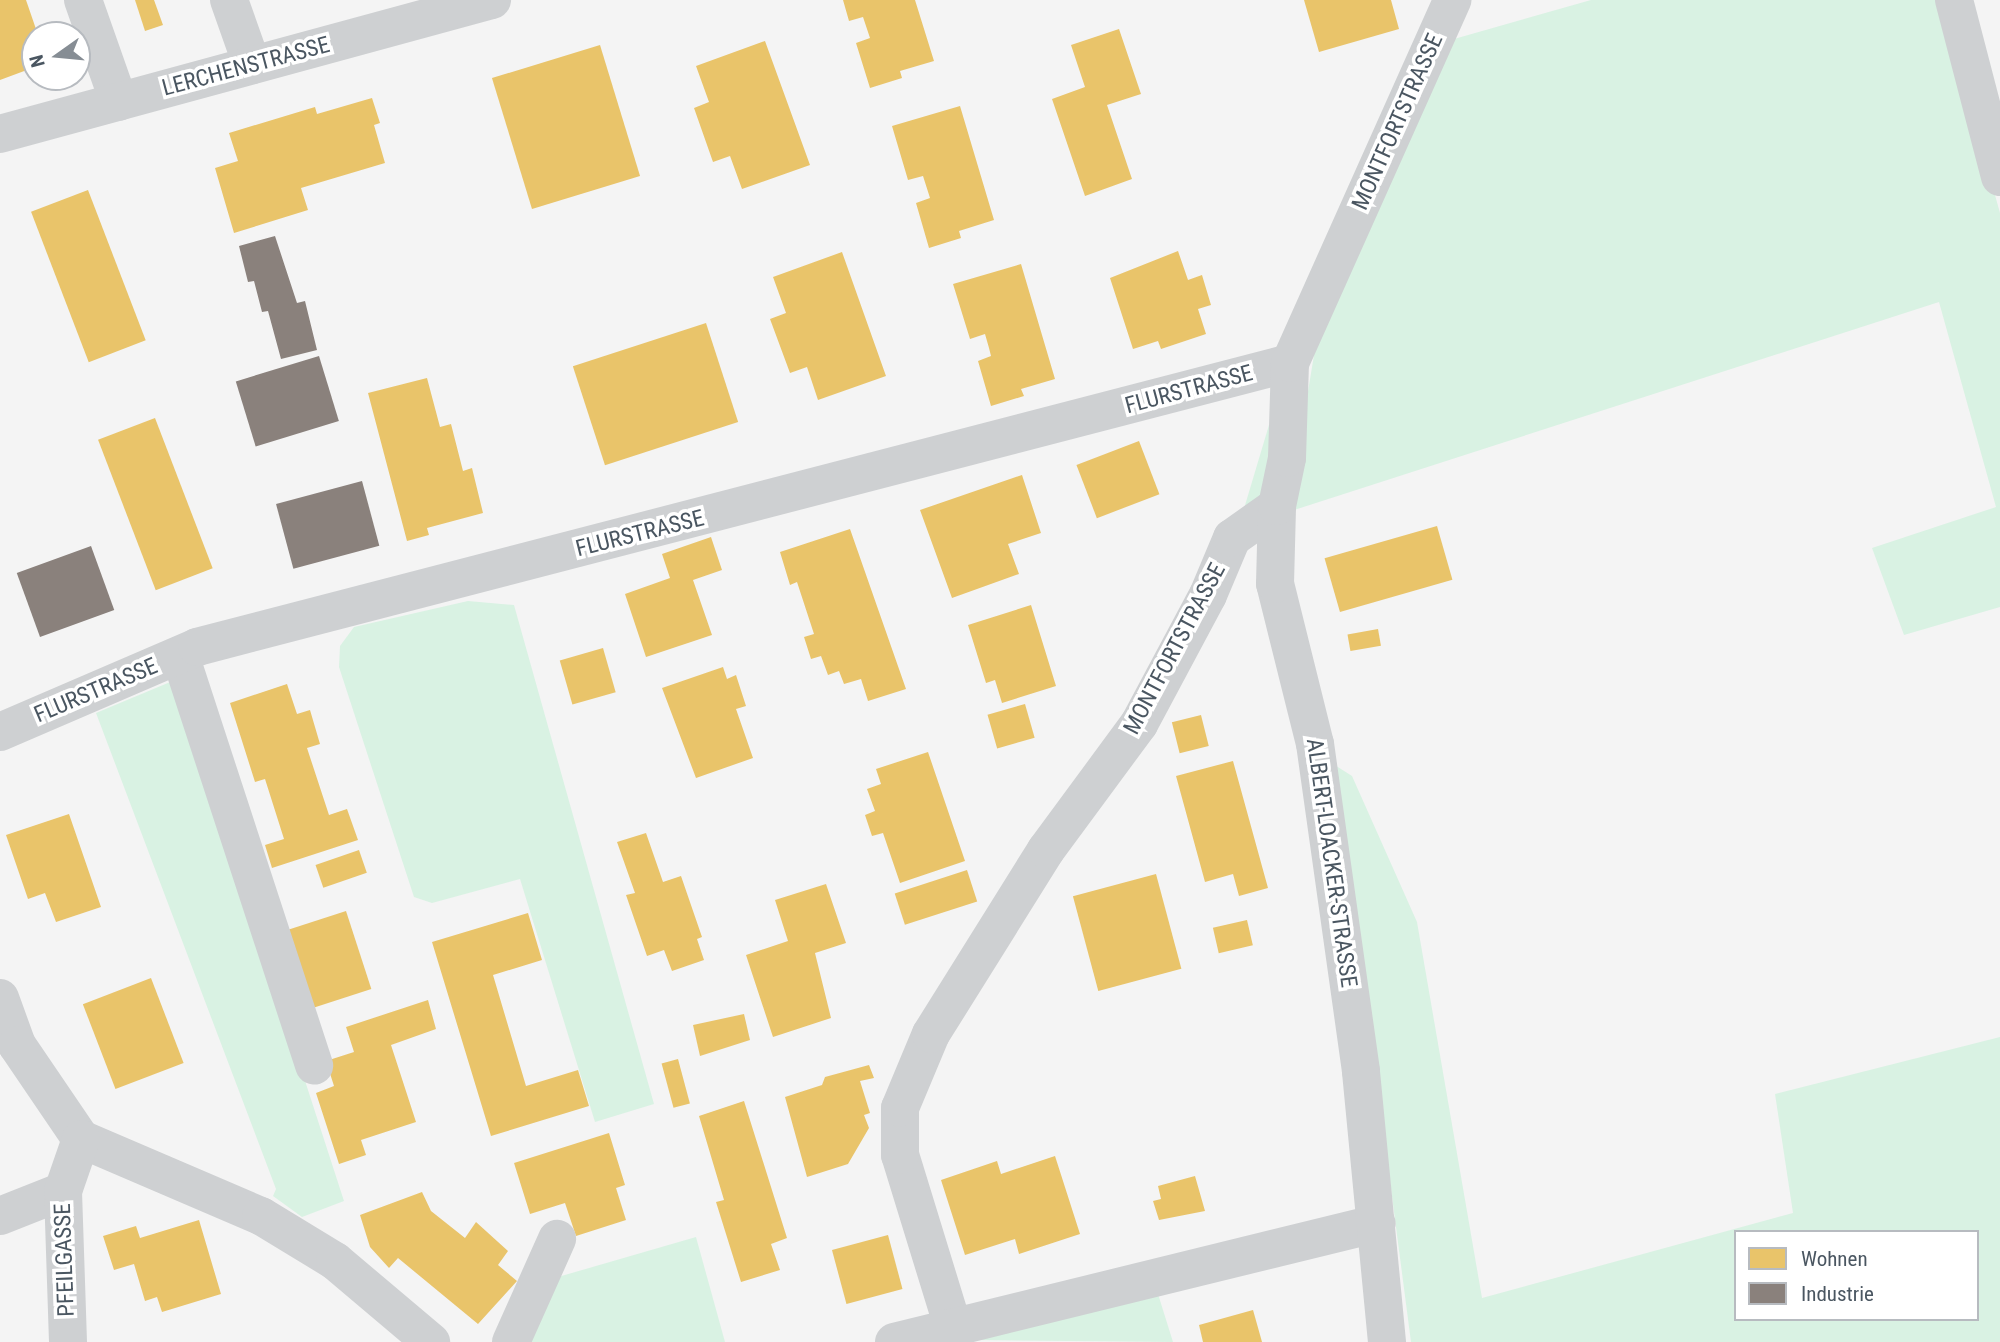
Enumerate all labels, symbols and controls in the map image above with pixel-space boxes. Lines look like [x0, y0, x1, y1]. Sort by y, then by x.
north arrow [21, 21, 91, 91]
street label: MONTFORTSTRASSE [1347, 30, 1449, 214]
street label: LERCHENSTRASSE [159, 31, 333, 103]
text: N [25, 52, 50, 70]
street label: FLURSTRASSE [1122, 360, 1256, 420]
street label: FLURSTRASSE [573, 505, 707, 563]
street label: MONTFORTSTRASSE [1118, 559, 1232, 739]
street label: FLURSTRASSE [30, 653, 162, 729]
street label: ALBERT-LOACKER-STRASSE [1300, 737, 1362, 989]
street label: PFEILGASSE [49, 1203, 81, 1317]
legend [1734, 1230, 1979, 1321]
text: Wohnen [1801, 1247, 1868, 1271]
text: Industrie [1801, 1282, 1874, 1306]

